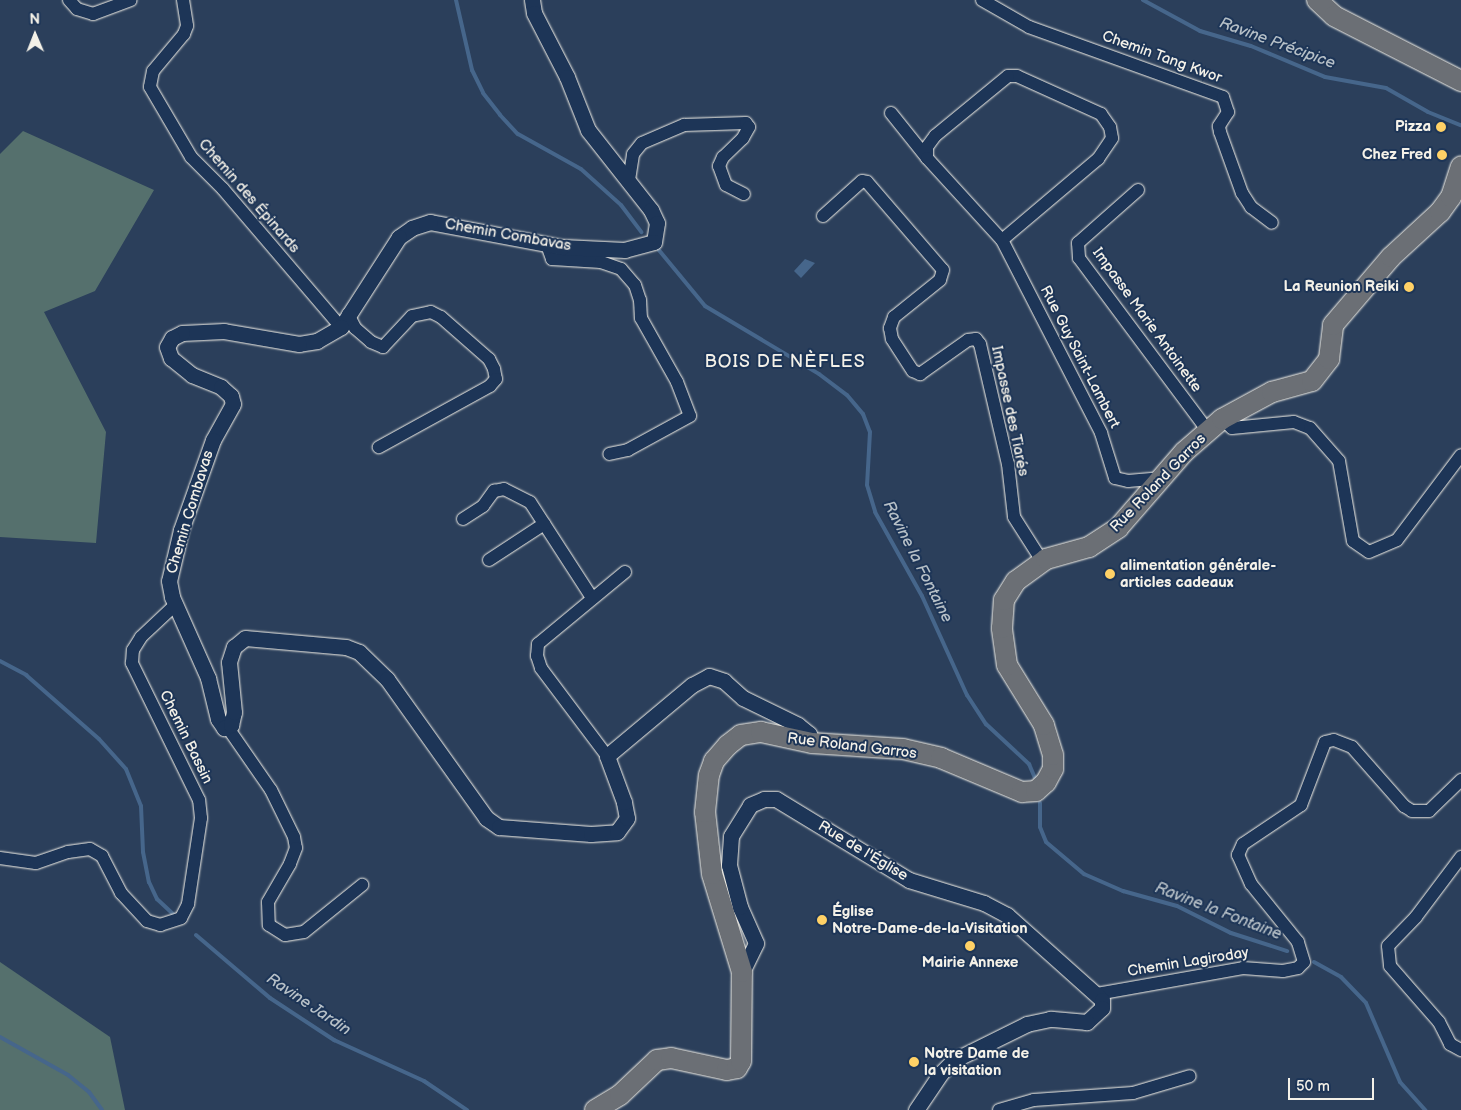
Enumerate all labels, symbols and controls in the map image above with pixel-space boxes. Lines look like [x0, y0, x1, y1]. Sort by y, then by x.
north arrow [10, 10, 60, 60]
text: N [29, 11, 40, 28]
water label: Ravine Précipice [1217, 14, 1337, 74]
street label: Chemin Tang Kwor [1099, 27, 1225, 87]
place label: Pizza [1395, 118, 1431, 136]
marker: Pizza [1435, 121, 1447, 133]
street label: Chemin des Épinards [195, 135, 303, 257]
place label: Chez Fred [1362, 146, 1432, 164]
marker: Chez Fred [1436, 149, 1448, 161]
street label: Chemin Combavas [443, 215, 573, 255]
street label: Impasse Marie Antoinette [1089, 244, 1205, 396]
place label: La Reunion Reiki [1284, 278, 1399, 296]
marker: La Reunion Reiki [1403, 281, 1415, 293]
street label: Rue Guy Saint-Lambert [1036, 282, 1124, 432]
street label: Impasse des Tiarés [987, 344, 1033, 478]
district label: BOIS DE NÈFLES [703, 351, 867, 373]
street label: Rue Roland Garros [1106, 430, 1210, 536]
street label: Chemin Combavas [163, 448, 217, 576]
water label: Ravine la Fontaine [878, 498, 956, 626]
place label: alimentation générale- articles cadeaux [1120, 556, 1276, 591]
marker: alimentation générale- articles cadeaux [1104, 568, 1116, 580]
street label: Chemin Bassin [156, 687, 216, 787]
street label: Rue Roland Garros [786, 729, 918, 763]
street label: Rue de l'Église [815, 817, 911, 885]
water label: Ravine la Fontaine [1152, 879, 1284, 945]
place label: Église Notre-Dame-de-la-Visitation [832, 902, 1028, 937]
marker: Église Notre-Dame-de-la-Visitation [816, 914, 828, 926]
marker: Mairie Annexe [964, 940, 976, 952]
street label: Chemin Lagiroday [1126, 944, 1250, 980]
place label: Mairie Annexe [922, 954, 1018, 972]
water label: Ravine Jardin [262, 970, 354, 1040]
place label: Notre Dame de la visitation [924, 1044, 1029, 1079]
marker: Notre Dame de la visitation [908, 1056, 920, 1068]
scale bar [1291, 1068, 1377, 1100]
text: 50 m [1296, 1077, 1330, 1096]

